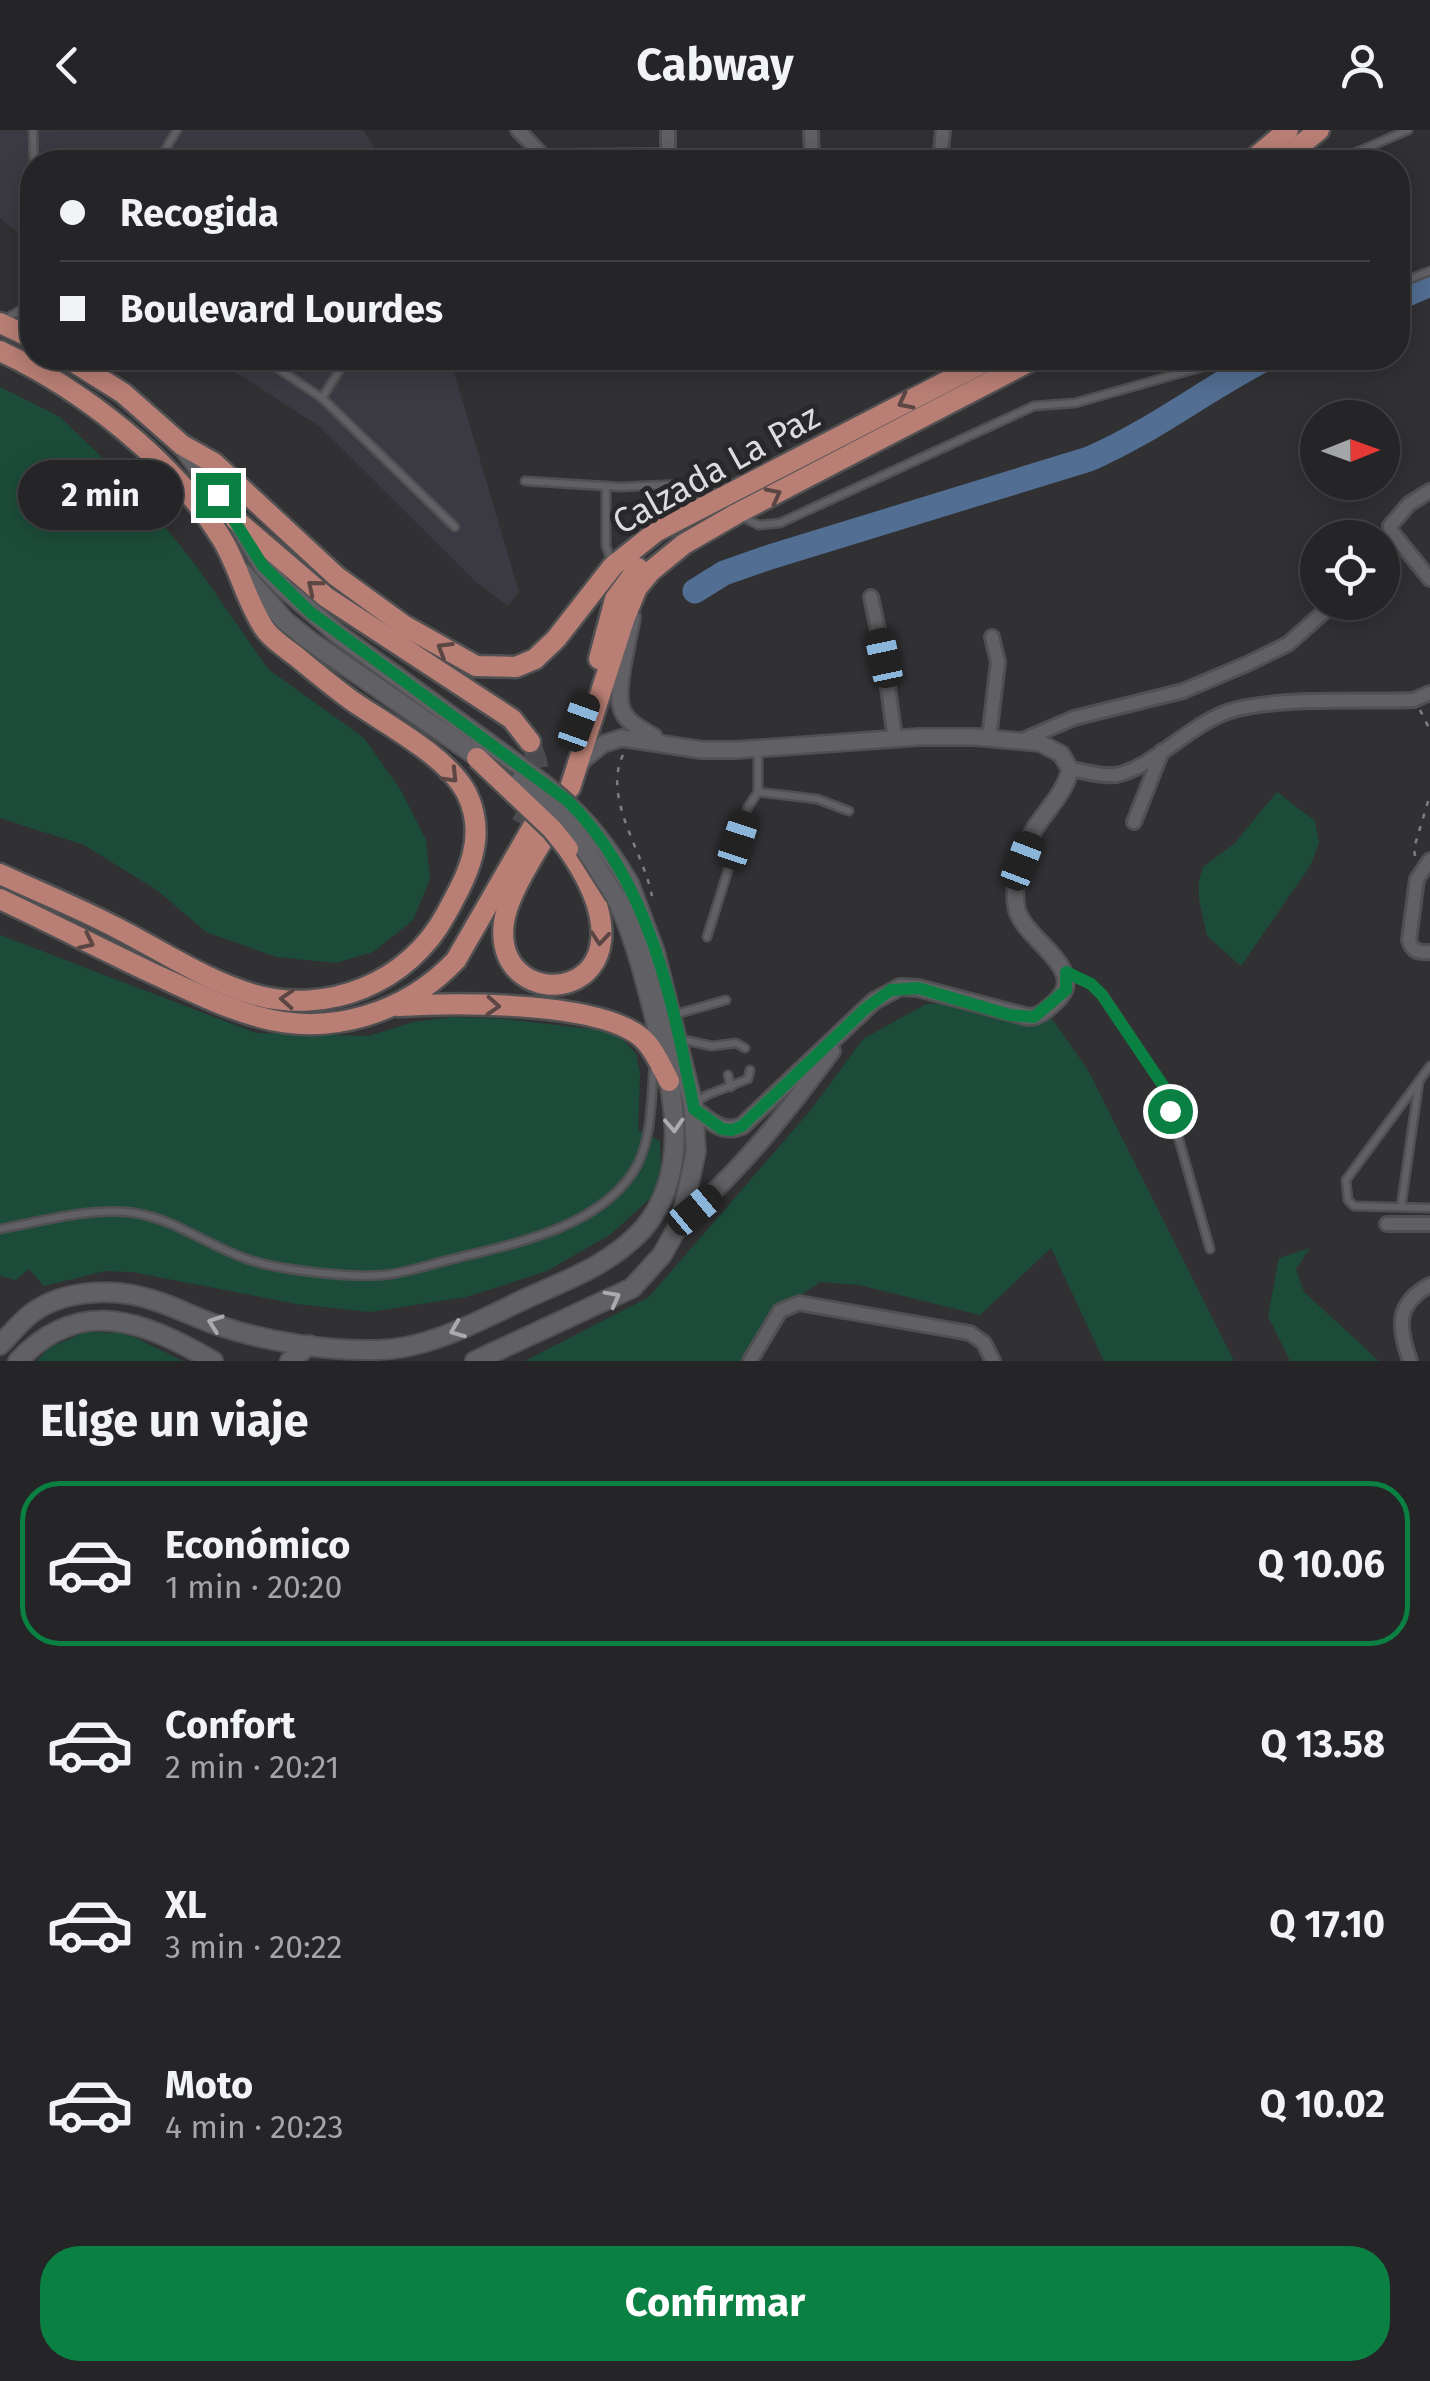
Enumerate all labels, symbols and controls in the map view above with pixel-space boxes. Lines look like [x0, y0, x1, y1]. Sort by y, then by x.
icon: back [40, 38, 95, 93]
text: Cabway [636, 38, 794, 92]
icon: person [1335, 38, 1390, 93]
text: Recogida [120, 190, 279, 236]
text: Boulevard Lourdes [120, 286, 443, 332]
one-way arrow [898, 390, 916, 409]
street label: Calzada La Paz [605, 395, 827, 543]
north arrow [1300, 400, 1400, 500]
map controls [1300, 400, 1400, 620]
callout: 2 min [18, 460, 183, 530]
route end [196, 473, 241, 518]
text: 2 min [61, 476, 140, 514]
one-way arrow [764, 488, 782, 507]
button: locate [1300, 520, 1400, 620]
one-way arrow [307, 581, 325, 599]
car [863, 626, 905, 690]
one-way arrow [437, 642, 455, 661]
car [555, 689, 603, 755]
one-way arrow [440, 764, 458, 782]
car [714, 807, 762, 873]
car [997, 828, 1047, 894]
one-way arrow [77, 930, 95, 950]
one-way arrow [589, 930, 611, 946]
one-way arrow [278, 988, 294, 1010]
one-way arrow [486, 995, 502, 1016]
route start [1148, 1089, 1193, 1134]
one-way arrow [663, 1117, 684, 1133]
car [662, 1179, 728, 1241]
one-way arrow [603, 1291, 621, 1310]
one-way arrow [207, 1314, 224, 1335]
one-way arrow [449, 1318, 467, 1338]
text: Elige un viaje [40, 1394, 308, 1448]
icon: car [45, 1519, 135, 1609]
text: Económico [165, 1522, 350, 1568]
text: Q 10.06 [1258, 1541, 1385, 1587]
text: 1 min · 20:20 [165, 1568, 342, 1606]
icon: car [45, 1699, 135, 1789]
text: Confort [165, 1702, 295, 1748]
text: Q 13.58 [1260, 1721, 1385, 1767]
text: 2 min · 20:21 [165, 1748, 339, 1786]
icon: car [45, 1879, 135, 1969]
text: XL [165, 1882, 207, 1928]
text: Q 17.10 [1269, 1901, 1385, 1947]
text: 3 min · 20:22 [165, 1928, 342, 1966]
icon: car [45, 2059, 135, 2149]
text: Moto [165, 2062, 253, 2108]
text: Q 10.02 [1260, 2081, 1385, 2127]
text: 4 min · 20:23 [165, 2108, 343, 2146]
button: Confirmar [40, 2246, 1390, 2361]

